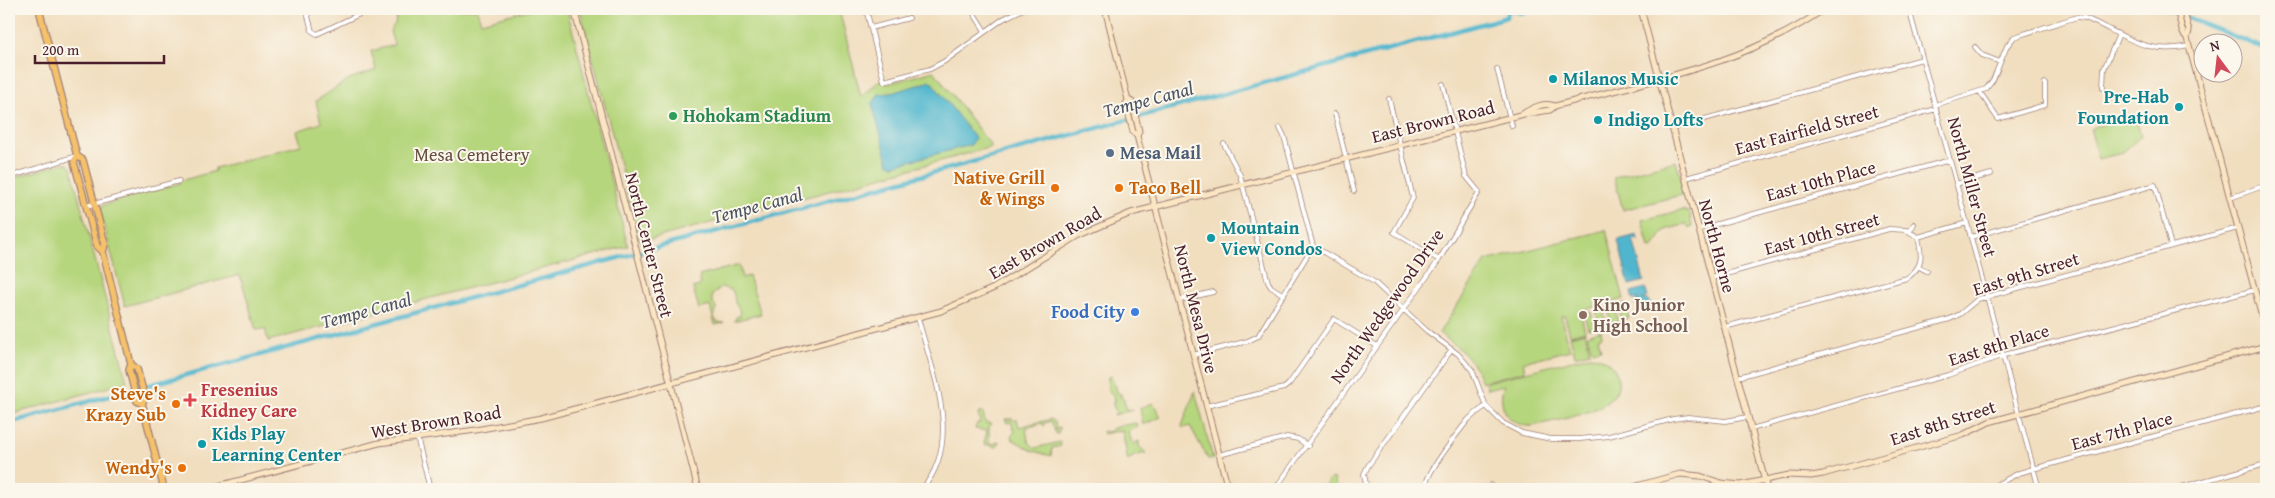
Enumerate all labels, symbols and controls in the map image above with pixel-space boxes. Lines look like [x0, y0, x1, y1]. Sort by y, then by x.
scale bar [35, 32, 164, 64]
north arrow [2192, 32, 2242, 82]
text: N [2208, 34, 2222, 56]
text: 200 m [42, 39, 80, 60]
place label: Milanos Music [1563, 65, 1678, 92]
water label: Tempe Canal [1100, 73, 1197, 125]
marker: Milanos Music [1547, 73, 1559, 85]
place label: Pre-Hab Foundation [2078, 83, 2169, 131]
street label: East Brown Road [1369, 93, 1498, 150]
street label: East Fairfield Street [1732, 97, 1882, 162]
marker: Pre-Hab Foundation [2173, 101, 2185, 113]
place label: Hohokam Stadium [683, 102, 832, 129]
place label: Indigo Lofts [1608, 106, 1704, 133]
marker: Hohokam Stadium [667, 110, 679, 122]
marker: Indigo Lofts [1592, 114, 1604, 126]
street label: North Miller Street [1941, 114, 2004, 261]
place label: Mesa Mail [1120, 139, 1202, 166]
park label: Mesa Cemetery [414, 141, 530, 168]
marker: Mesa Mail [1104, 147, 1116, 159]
street label: East 10th Place [1763, 153, 1879, 208]
place label: Native Grill & Wings [954, 164, 1045, 212]
street label: North Center Street [618, 169, 681, 321]
place label: Taco Bell [1129, 174, 1202, 201]
water label: Tempe Canal [709, 179, 806, 231]
marker: Native Grill & Wings [1049, 182, 1061, 194]
marker: Taco Bell [1113, 182, 1125, 194]
street label: North Horne [1692, 196, 1743, 296]
street label: East Brown Road [984, 199, 1106, 286]
street label: East 10th Street [1761, 205, 1883, 262]
place label: Mountain View Condos [1221, 214, 1323, 262]
street label: North Wedgewood Drive [1323, 223, 1450, 389]
marker: Mountain View Condos [1205, 232, 1217, 244]
street label: North Mesa Drive [1167, 242, 1226, 376]
street label: East 9th Street [1969, 244, 2083, 302]
water label: Tempe Canal [318, 284, 415, 336]
place label: Kino Junior High School [1593, 291, 1688, 339]
place label: Food City [1051, 298, 1126, 325]
marker: Food City [1129, 306, 1141, 318]
marker: Kino Junior High School [1577, 309, 1589, 321]
street label: East 8th Place [1945, 316, 2052, 373]
place label: Fresenius Kidney Care [201, 376, 297, 424]
place label: Steve's Krazy Sub [86, 380, 166, 428]
marker: Fresenius Kidney Care [183, 393, 197, 407]
street label: East 8th Street [1886, 393, 2000, 452]
marker: Steve's Krazy Sub [170, 398, 182, 410]
street label: West Brown Road [369, 398, 503, 445]
street label: East 7th Place [2068, 404, 2176, 457]
place label: Kids Play Learning Center [212, 420, 342, 468]
marker: Kids Play Learning Center [196, 438, 208, 450]
place label: Wendy's [106, 454, 172, 481]
marker: Wendy's [176, 462, 188, 474]

